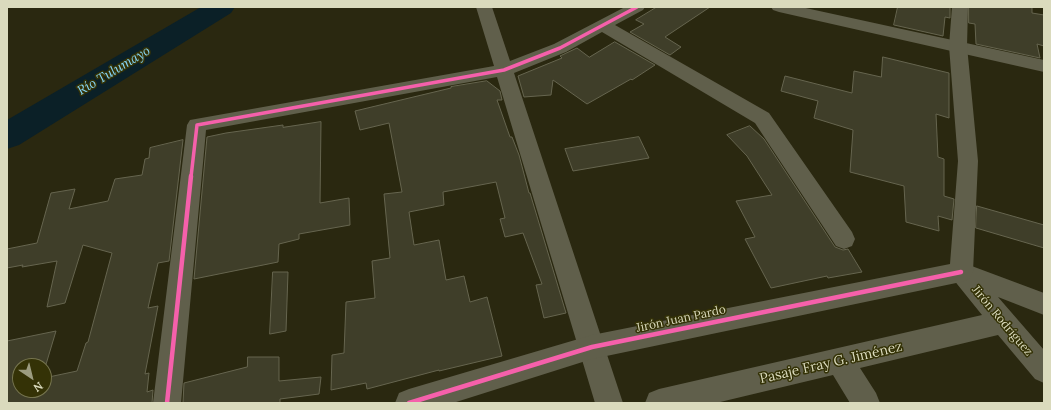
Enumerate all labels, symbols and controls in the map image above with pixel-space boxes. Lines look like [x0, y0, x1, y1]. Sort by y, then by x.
water label: Río Tulumayo [75, 43, 153, 99]
street label: Jirón Rodríguez [969, 283, 1035, 359]
street label: Jirón Juan Pardo [635, 302, 727, 336]
street label: Pasaje Fray G. Jiménez [758, 338, 904, 388]
north arrow [12, 358, 52, 398]
text: N [31, 379, 46, 395]

